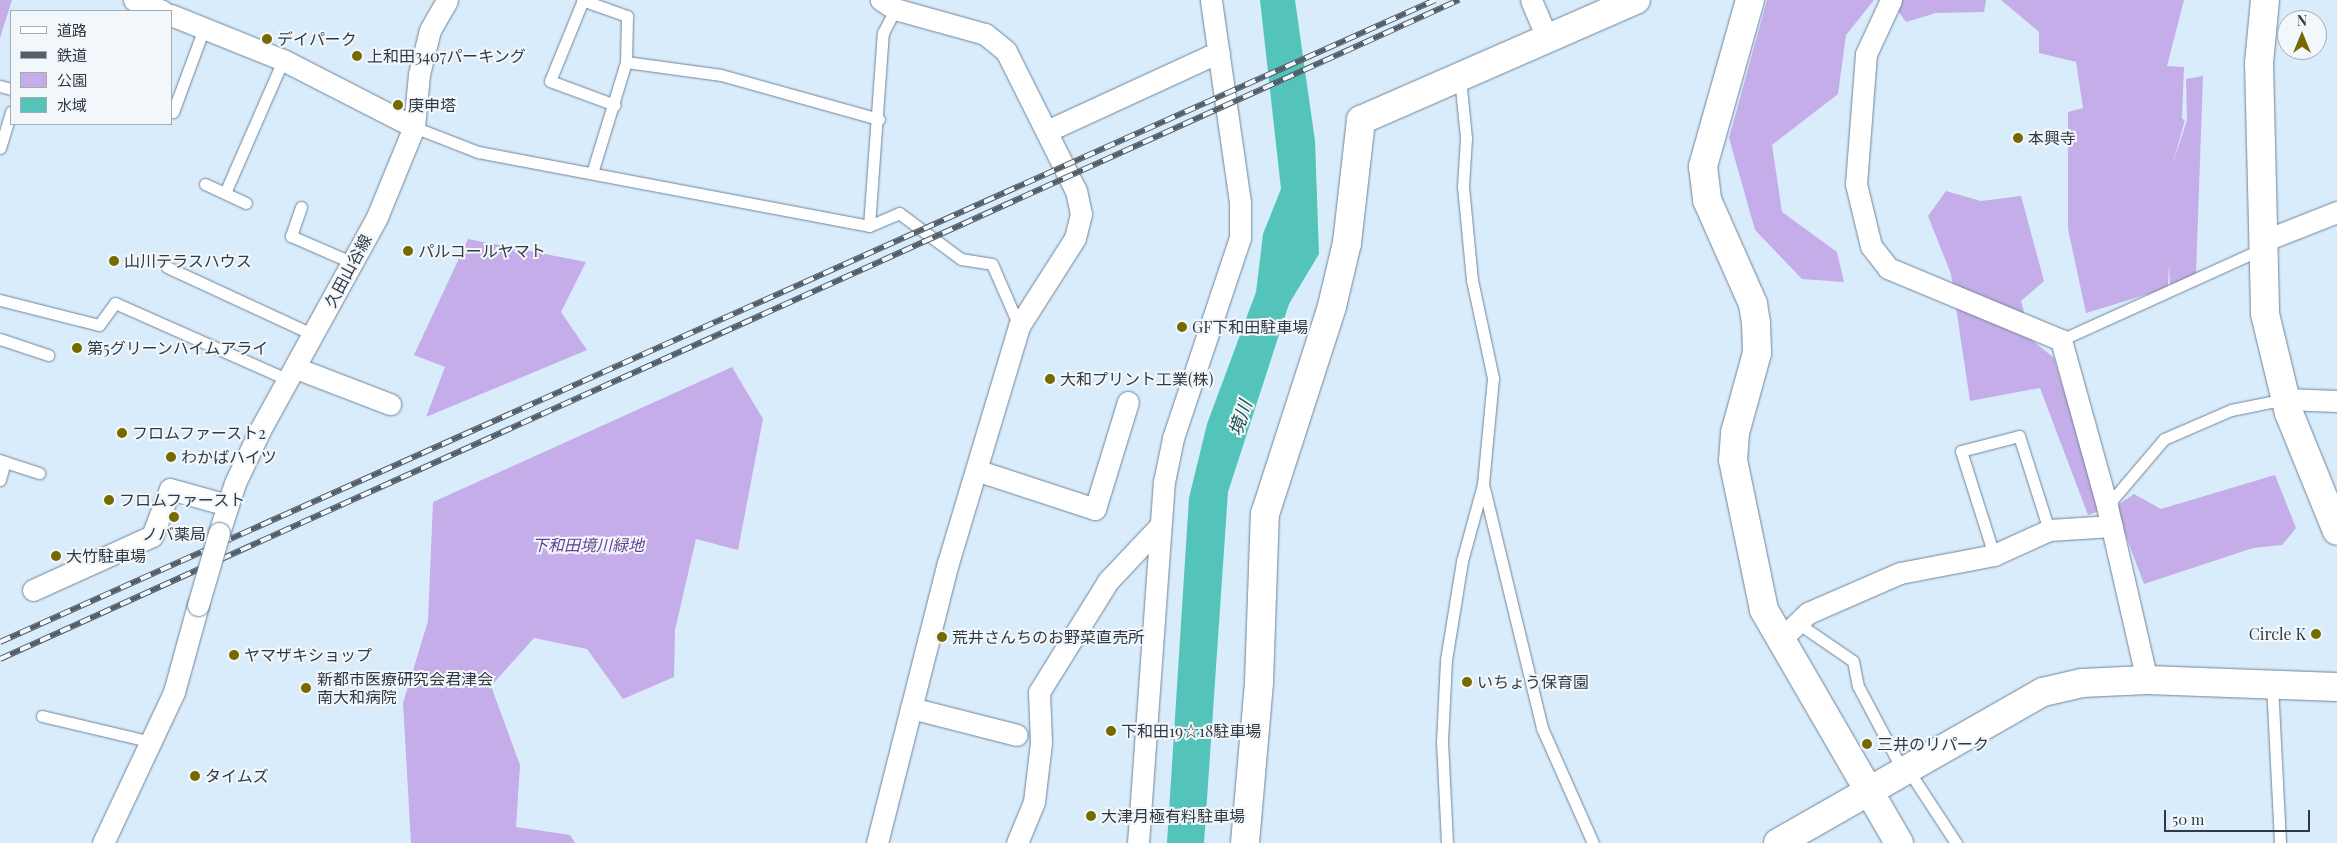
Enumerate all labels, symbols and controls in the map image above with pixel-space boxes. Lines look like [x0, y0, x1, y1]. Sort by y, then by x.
legend [10, 10, 172, 125]
north arrow [2277, 10, 2327, 60]
text: N [2297, 11, 2307, 30]
text: 道路 [57, 20, 87, 40]
place label: デイパーク [277, 29, 357, 49]
marker: デイパーク [261, 33, 273, 45]
text: 鉄道 [57, 45, 87, 65]
place label: 上和田3407パーキング [367, 46, 526, 66]
marker: 上和田3407パーキング [351, 50, 363, 62]
text: 公園 [57, 70, 87, 90]
text: 水域 [57, 95, 87, 115]
place label: 庚申塔 [408, 95, 456, 115]
marker: 庚申塔 [392, 99, 404, 111]
place label: 本興寺 [2028, 128, 2076, 148]
marker: 本興寺 [2012, 132, 2024, 144]
street label: 久田山谷線 [321, 231, 375, 311]
place label: パルコールヤマト [418, 241, 546, 261]
marker: パルコールヤマト [402, 245, 414, 257]
place label: 山川テラスハウス [124, 251, 252, 271]
marker: 山川テラスハウス [108, 255, 120, 267]
place label: GF下和田駐車場 [1192, 317, 1308, 337]
marker: GF下和田駐車場 [1176, 321, 1188, 333]
place label: 第5グリーンハイムアライ [87, 338, 270, 358]
marker: 第5グリーンハイムアライ [71, 342, 83, 354]
place label: 大和プリント工業(株) [1060, 369, 1213, 389]
marker: 大和プリント工業(株) [1044, 373, 1056, 385]
water label: 境川 [1224, 397, 1256, 439]
place label: フロムファースト2 [132, 423, 268, 443]
marker: フロムファースト2 [116, 427, 128, 439]
place label: わかばハイツ [181, 447, 277, 467]
marker: わかばハイツ [165, 451, 177, 463]
place label: フロムファースト [119, 490, 247, 510]
marker: フロムファースト [103, 494, 115, 506]
marker: ノバ薬局 [168, 511, 180, 523]
place label: ノバ薬局 [142, 524, 206, 544]
park label: 下和田境川緑地 [532, 535, 644, 555]
place label: 大竹駐車場 [66, 546, 146, 566]
marker: 大竹駐車場 [50, 550, 62, 562]
place label: Circle K [2249, 624, 2306, 644]
place label: 荒井さんちのお野菜直売所 [952, 627, 1144, 647]
marker: Circle K [2310, 628, 2322, 640]
marker: 荒井さんちのお野菜直売所 [936, 631, 948, 643]
place label: ヤマザキショップ [244, 645, 372, 665]
marker: ヤマザキショップ [228, 649, 240, 661]
place label: 新都市医療研究会君津会 南大和病院 [317, 669, 493, 707]
place label: いちょう保育園 [1477, 672, 1589, 692]
marker: いちょう保育園 [1461, 676, 1473, 688]
marker: 新都市医療研究会君津会 南大和病院 [299, 681, 313, 695]
place label: 下和田19☆18駐車場 [1121, 721, 1261, 741]
marker: 下和田19☆18駐車場 [1105, 725, 1117, 737]
place label: 三井のリパーク [1877, 734, 1989, 754]
marker: 三井のリパーク [1861, 738, 1873, 750]
place label: タイムズ [205, 766, 269, 786]
marker: タイムズ [189, 770, 201, 782]
scale bar [2167, 800, 2313, 832]
place label: 大津月極有料駐車場 [1101, 806, 1245, 826]
text: 50 m [2172, 809, 2204, 829]
marker: 大津月極有料駐車場 [1085, 810, 1097, 822]

